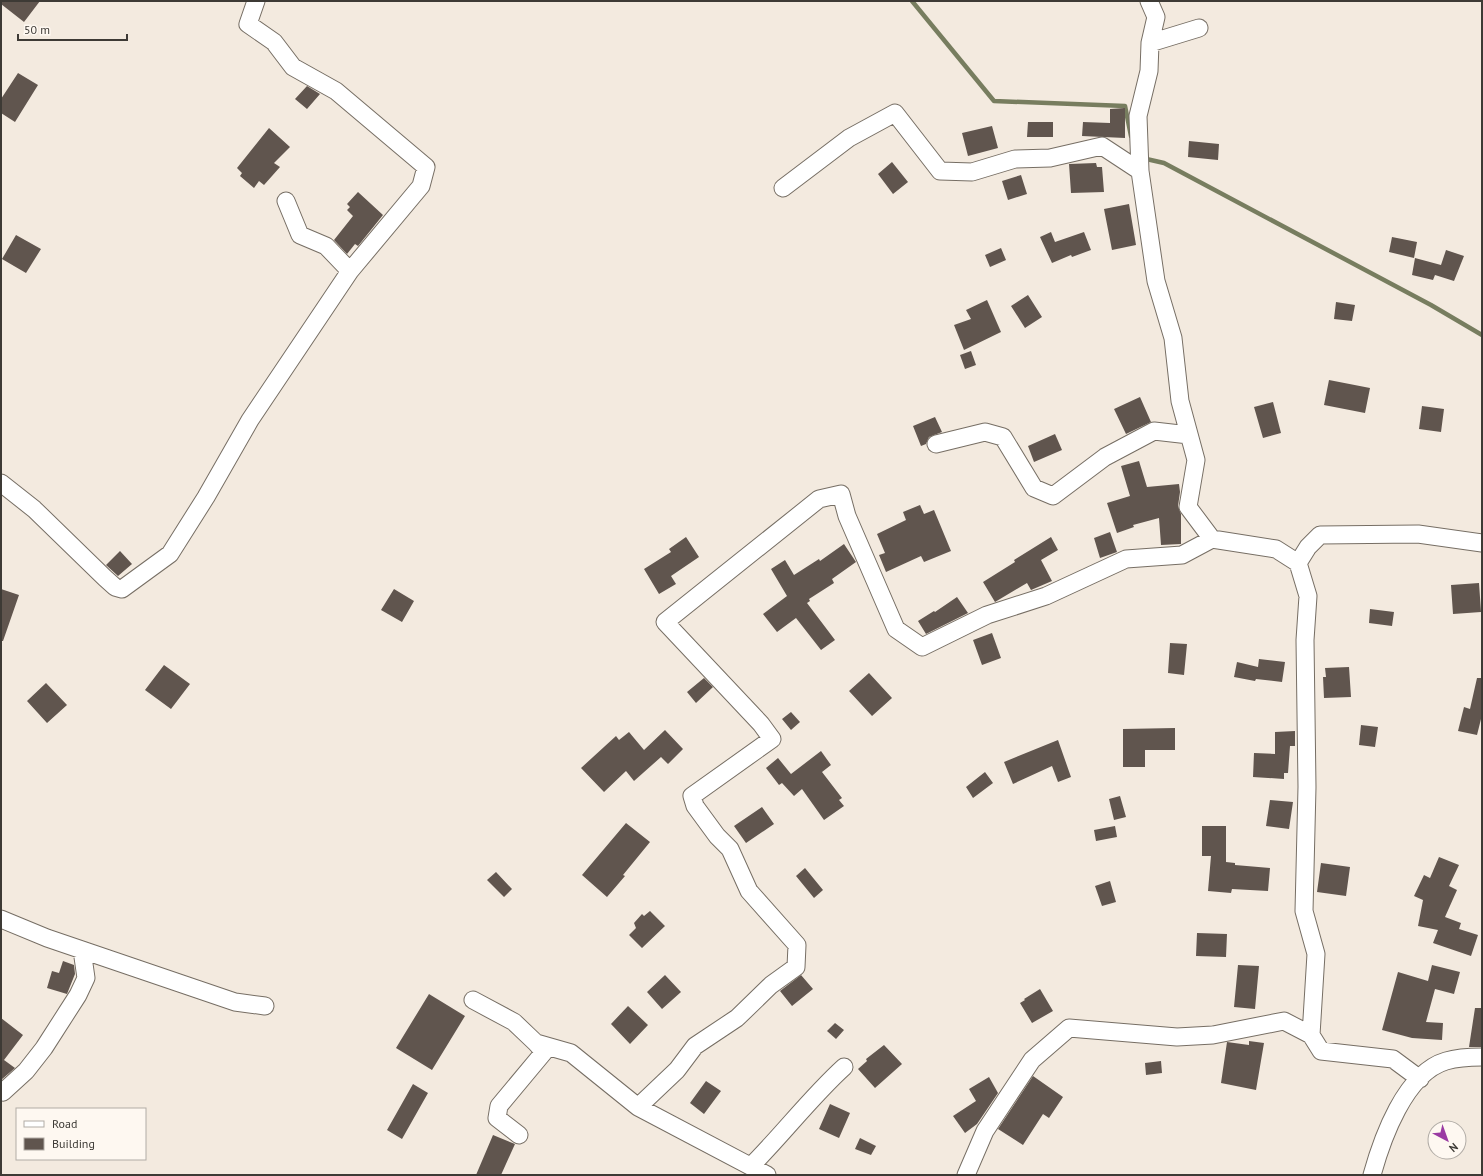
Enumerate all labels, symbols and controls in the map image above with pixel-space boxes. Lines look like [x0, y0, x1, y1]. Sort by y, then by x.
scale bar [18, 16, 127, 42]
text: 50 m [24, 22, 50, 37]
legend [16, 1108, 146, 1160]
text: Road [52, 1116, 77, 1131]
north arrow [1427, 1120, 1467, 1160]
text: Building [52, 1136, 95, 1151]
text: N [1446, 1140, 1461, 1155]

